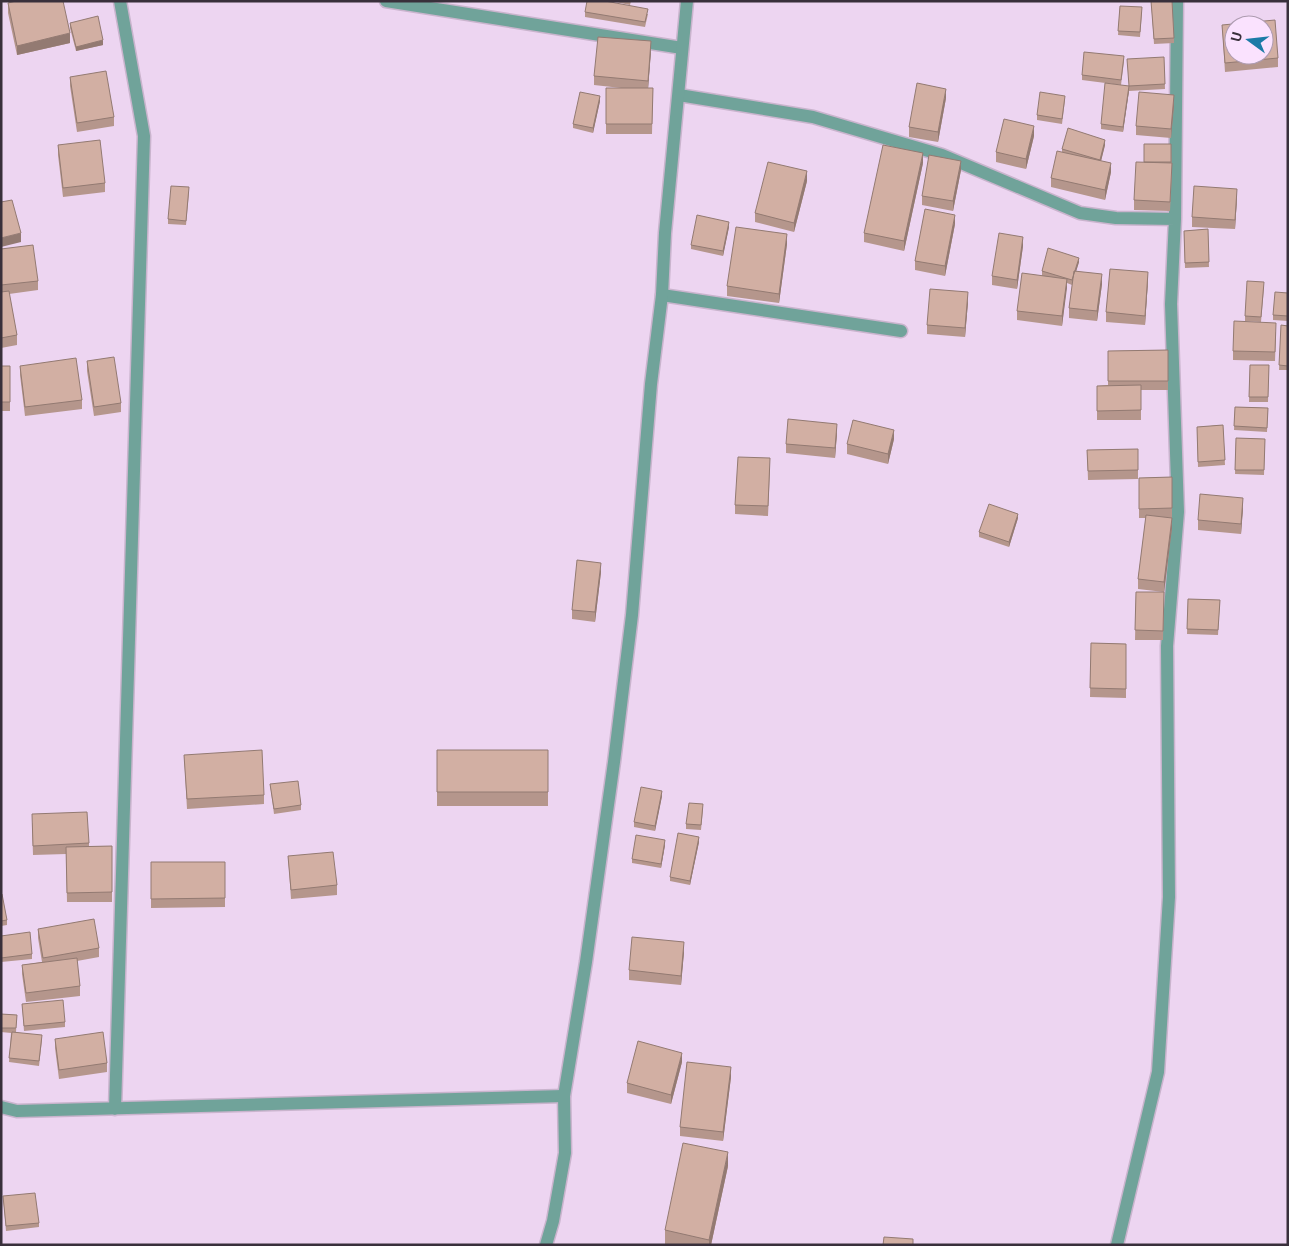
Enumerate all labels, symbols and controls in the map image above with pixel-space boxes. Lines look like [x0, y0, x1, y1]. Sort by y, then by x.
north arrow [1224, 15, 1274, 65]
text: U [1228, 30, 1245, 43]

